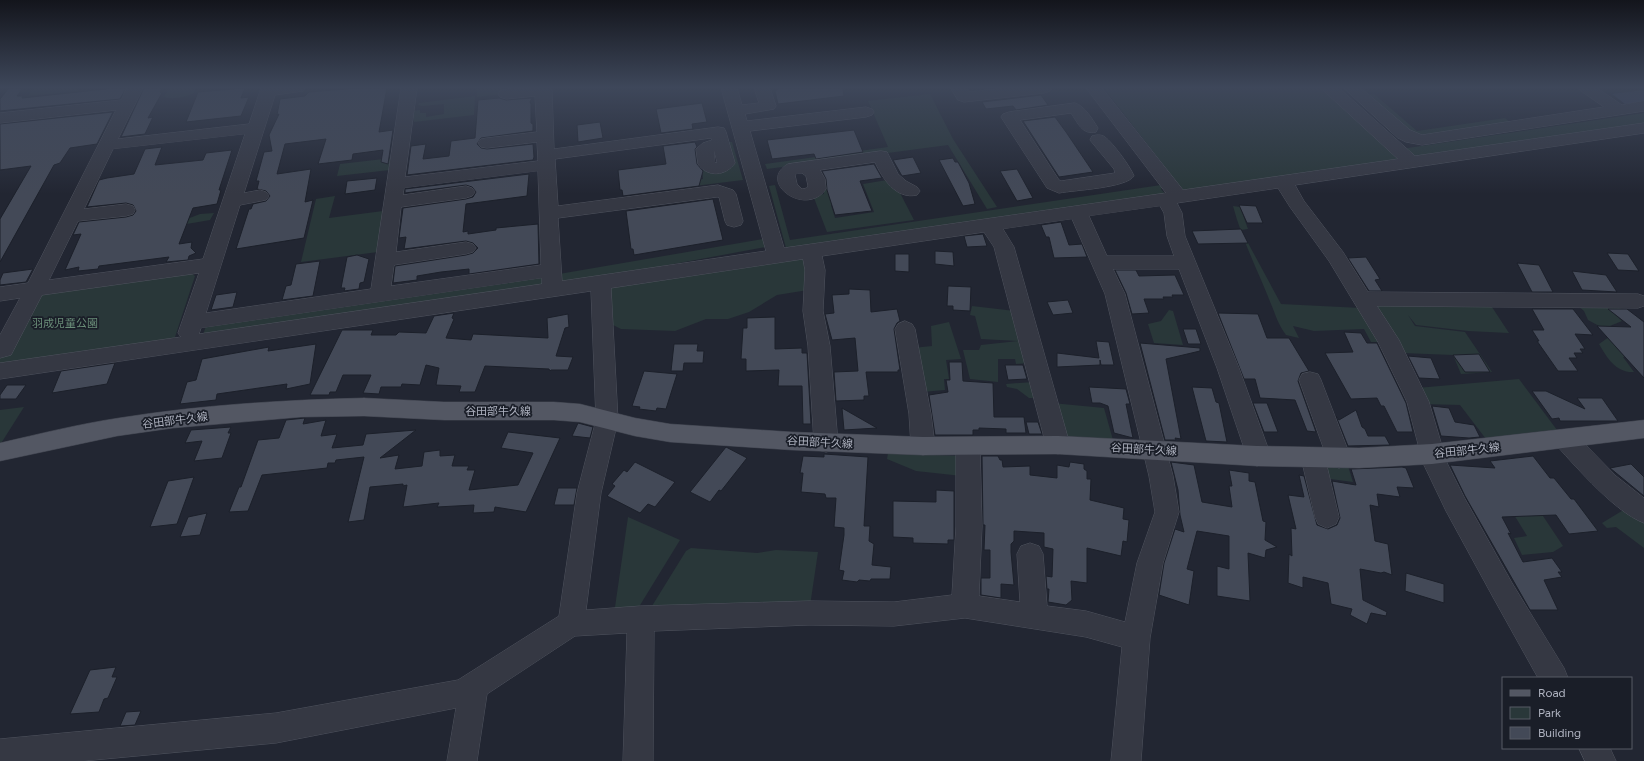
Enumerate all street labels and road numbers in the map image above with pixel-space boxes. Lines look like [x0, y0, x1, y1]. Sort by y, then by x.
street label: 谷田部牛久線 [465, 405, 531, 418]
street label: 谷田部牛久線 [142, 410, 209, 431]
street label: 谷田部牛久線 [787, 434, 853, 451]
street label: 谷田部牛久線 [1111, 441, 1177, 458]
street label: 谷田部牛久線 [1434, 441, 1501, 460]

